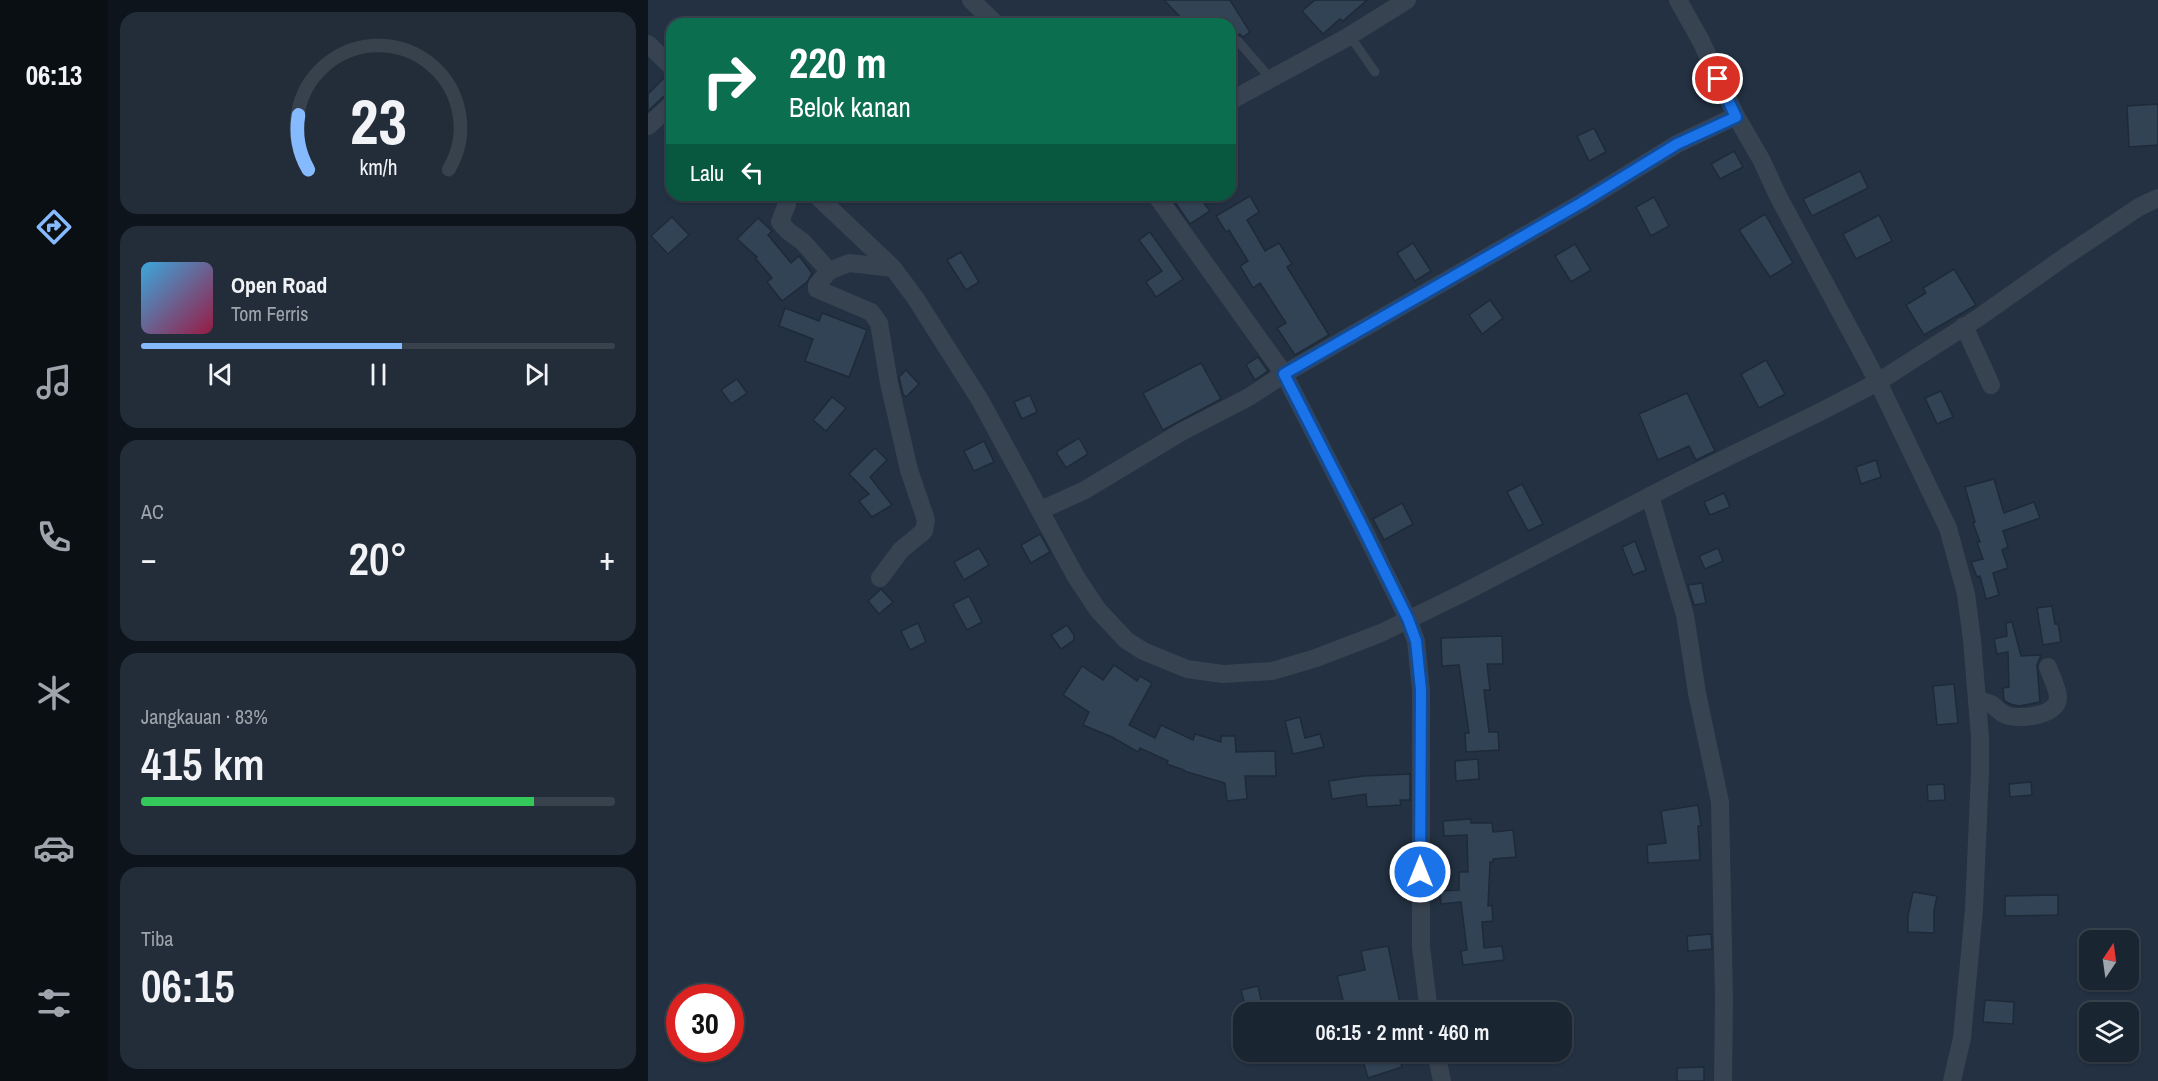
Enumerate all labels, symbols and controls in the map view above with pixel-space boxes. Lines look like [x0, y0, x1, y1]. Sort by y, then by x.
text: 220 m [789, 35, 887, 91]
icon: right [690, 42, 768, 120]
pin [1692, 53, 1743, 104]
text: 06:13 [26, 57, 82, 93]
icon: arrive [1701, 62, 1734, 95]
text: 23 [350, 79, 406, 163]
text: Belok kanan [789, 89, 911, 125]
text: km/h [359, 153, 397, 182]
icon: left [736, 156, 769, 189]
text: Lalu [690, 158, 724, 188]
icon: directions [33, 206, 75, 248]
text: Open Road [231, 270, 327, 300]
text: Tom Ferris [231, 300, 309, 327]
icon: previous [204, 358, 237, 391]
icon: pause [362, 358, 395, 391]
icon: next [520, 358, 553, 391]
icon: music [33, 361, 75, 403]
text: AC [141, 498, 164, 525]
icon: phone [33, 516, 75, 558]
text: 20° [348, 528, 408, 589]
text: − [141, 536, 157, 580]
text: + [599, 536, 615, 580]
icon: climate [33, 672, 75, 714]
text: Jangkauan · 83% [141, 703, 268, 730]
text: 415 km [141, 733, 265, 794]
icon: car [33, 827, 75, 869]
position arrow [1388, 840, 1452, 904]
text: Tiba [141, 925, 173, 952]
north arrow [2079, 930, 2139, 990]
map controls [2079, 930, 2139, 1062]
text: 06:15 [141, 955, 235, 1016]
icon: filters [33, 982, 75, 1024]
speed limit sign: 30 [666, 984, 744, 1062]
button: layers [2079, 1002, 2139, 1062]
text: 06:15 · 2 mnt · 460 m [1316, 1017, 1489, 1047]

